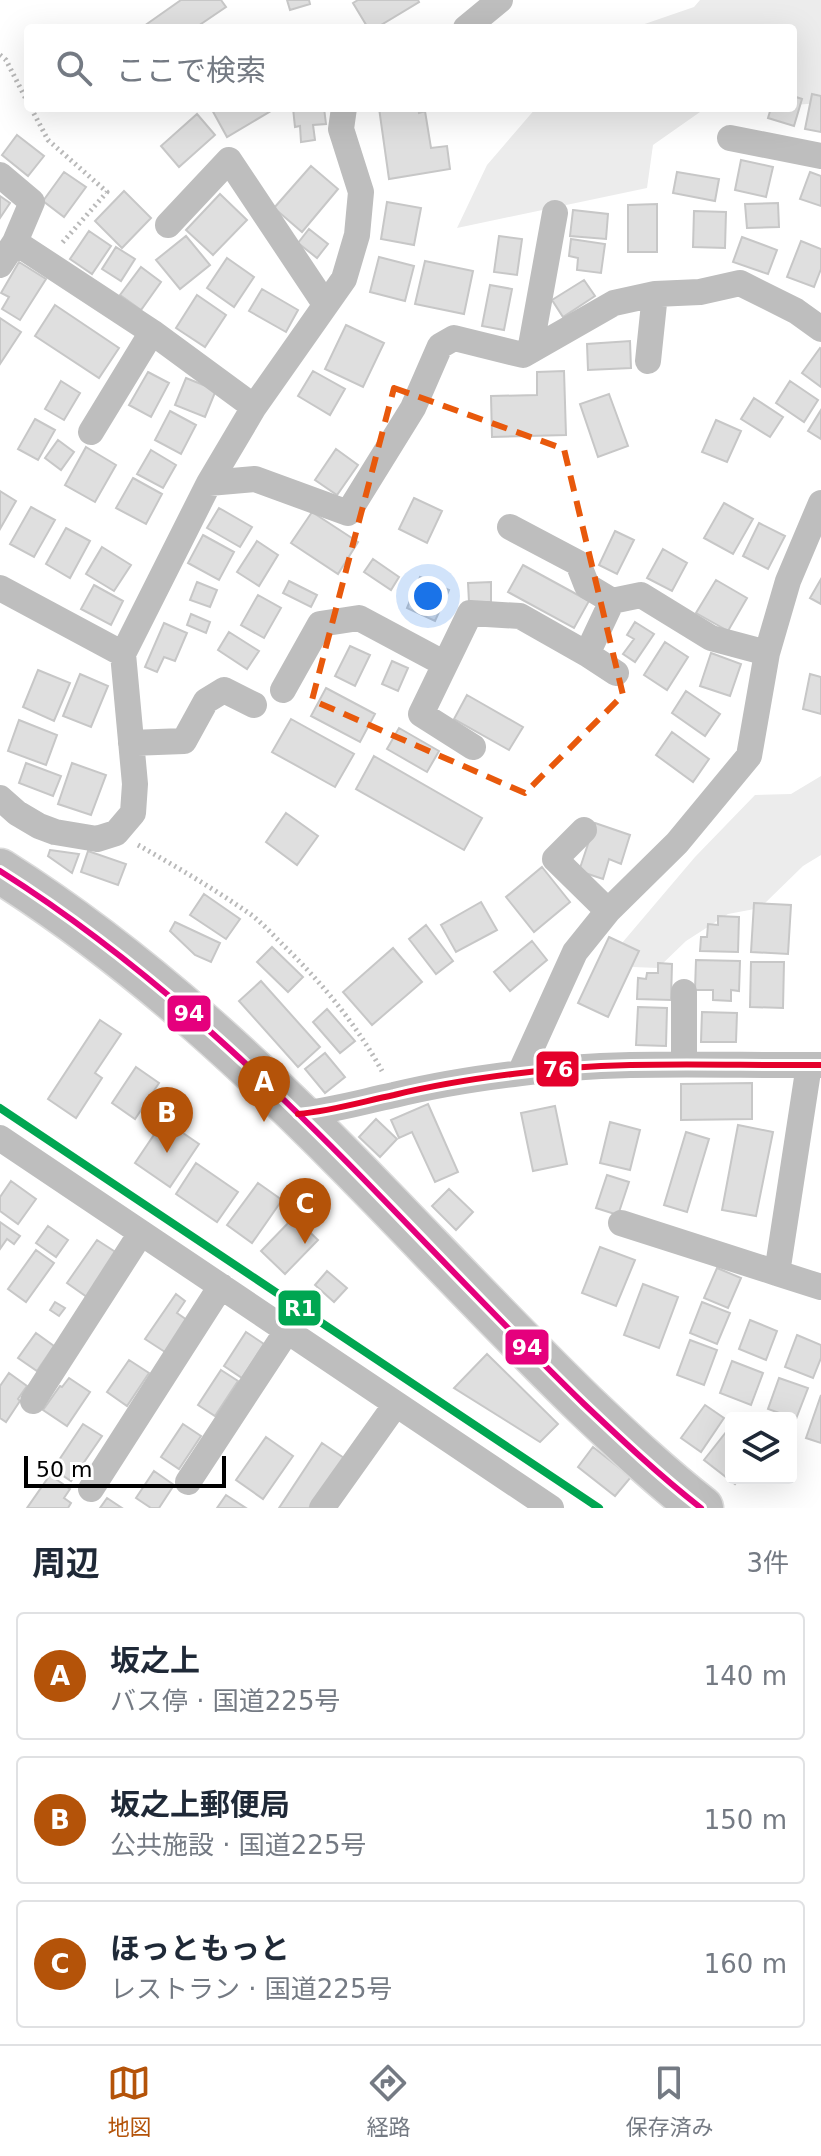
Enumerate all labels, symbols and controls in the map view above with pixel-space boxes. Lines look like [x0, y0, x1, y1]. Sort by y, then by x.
search box [24, 24, 797, 112]
icon: search [52, 46, 96, 90]
text: ここで検索 [116, 53, 266, 88]
your location [408, 576, 448, 616]
line badge: 94 [166, 994, 212, 1033]
text: 94 [174, 1001, 204, 1026]
line badge: 76 [535, 1050, 580, 1088]
pin: A [238, 1056, 290, 1122]
text: 76 [543, 1057, 573, 1082]
pin: B [141, 1087, 193, 1153]
pin: C [279, 1178, 331, 1244]
line badge: R1 [277, 1289, 322, 1327]
text: R1 [284, 1296, 316, 1321]
line badge: 94 [504, 1328, 550, 1366]
text: 94 [512, 1335, 542, 1360]
map controls [725, 1412, 797, 1484]
button: layers [725, 1412, 797, 1484]
scale bar [24, 1452, 226, 1488]
text: 50 m [36, 1457, 92, 1482]
text: 周辺 [32, 1543, 100, 1583]
text: 3件 [746, 1548, 789, 1578]
text: 坂之上 [110, 1643, 200, 1678]
text: A [50, 1661, 70, 1691]
text: 140 m [704, 1661, 787, 1691]
text: バス停 · 国道225号 [110, 1686, 340, 1716]
text: 坂之上郵便局 [110, 1787, 290, 1822]
text: B [50, 1805, 70, 1835]
text: 150 m [704, 1805, 787, 1835]
text: 公共施設 · 国道225号 [110, 1830, 366, 1860]
text: ほっともっと [110, 1931, 290, 1966]
text: C [50, 1949, 70, 1979]
text: 160 m [704, 1949, 787, 1979]
text: レストラン · 国道225号 [110, 1974, 392, 2004]
tab: 地図 [107, 2061, 152, 2141]
tab: 経路 [366, 2061, 411, 2141]
tab: 保存済み [625, 2061, 714, 2141]

